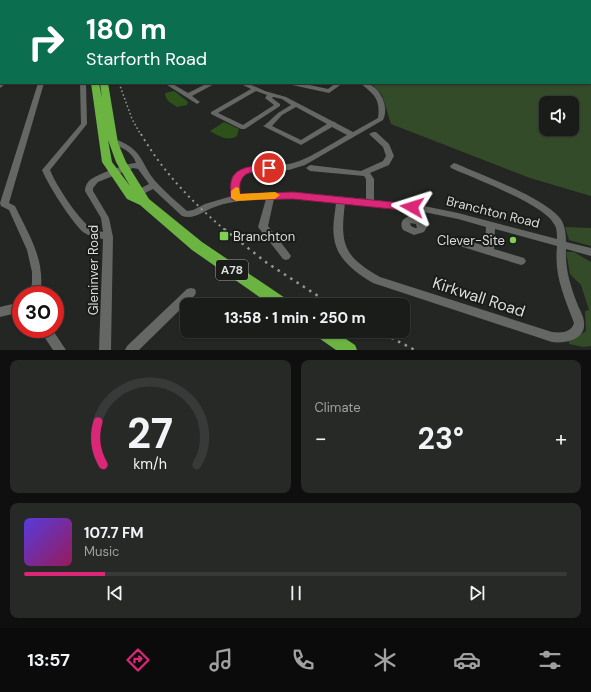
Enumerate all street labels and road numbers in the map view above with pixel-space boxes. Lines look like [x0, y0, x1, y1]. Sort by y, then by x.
street label: Branchton Road [444, 192, 542, 232]
street label: Gleninver Road [85, 225, 102, 315]
road number: A78 [216, 260, 248, 280]
street label: Kirkwall Road [430, 272, 528, 322]

